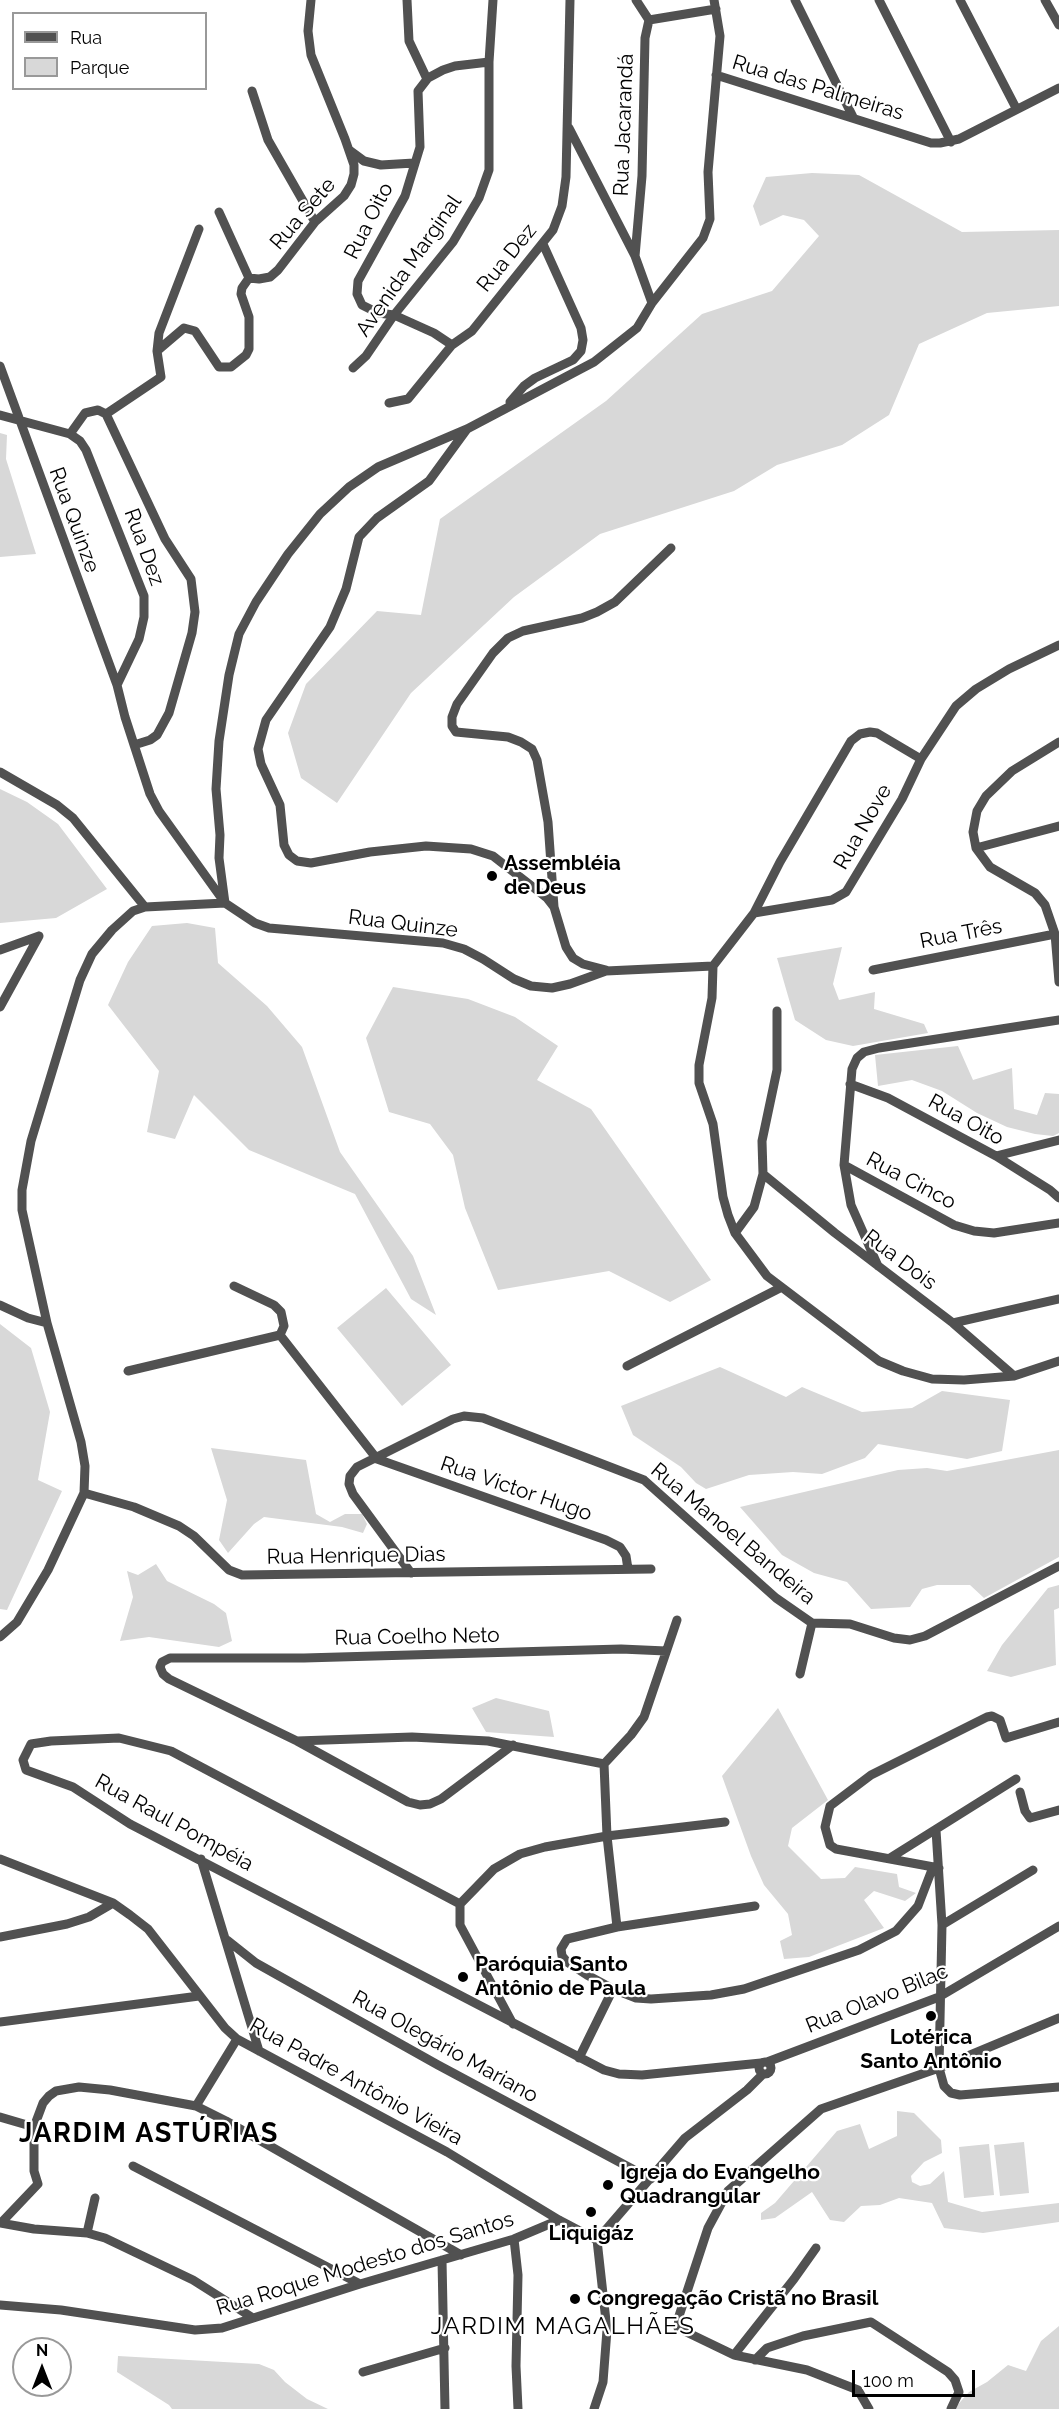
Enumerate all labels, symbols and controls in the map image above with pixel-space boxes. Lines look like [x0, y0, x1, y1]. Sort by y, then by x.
legend [12, 12, 207, 90]
text: Rua [70, 27, 102, 48]
street label: Rua das Palmeiras [729, 50, 907, 126]
street label: Rua Jacarandá [609, 53, 639, 197]
text: Parque [70, 57, 129, 78]
street label: Rua Sete [265, 173, 341, 255]
street label: Rua Oito [339, 179, 399, 263]
street label: Avenida Marginal [351, 190, 467, 342]
street label: Rua Dez [472, 219, 542, 297]
street label: Rua Quinze [43, 464, 105, 576]
street label: Rua Dez [118, 505, 170, 589]
street label: Rua Nove [829, 780, 897, 874]
place label: Assembléia de Deus [504, 851, 621, 901]
marker: Assembléia de Deus [485, 869, 499, 883]
street label: Rua Quinze [347, 905, 459, 943]
street label: Rua Três [918, 914, 1004, 954]
street label: Rua Oito [924, 1089, 1008, 1151]
street label: Rua Cinco [862, 1147, 960, 1215]
street label: Rua Dois [858, 1224, 942, 1296]
street label: Rua Victor Hugo [437, 1451, 595, 1527]
street label: Rua Manoel Bandeira [646, 1458, 820, 1610]
street label: Rua Henrique Dias [266, 1542, 446, 1570]
street label: Rua Coelho Neto [334, 1623, 500, 1651]
street label: Rua Raul Pompéia [90, 1769, 258, 1877]
place label: Paróquia Santo Antônio de Paula [475, 1952, 646, 2002]
street label: Rua Olavo Bilac [802, 1959, 952, 2039]
marker: Paróquia Santo Antônio de Paula [456, 1970, 470, 1984]
street label: Rua Olegário Mariano [348, 1985, 542, 2109]
marker: Lotérica Santo Antônio [924, 2009, 938, 2023]
street label: Rua Padre Antônio Vieira [245, 2013, 467, 2151]
place label: Lotérica Santo Antônio [860, 2025, 1002, 2075]
district label: JARDIM ASTÚRIAS [19, 2118, 279, 2150]
place label: Igreja do Evangelho Quadrangular [620, 2160, 820, 2210]
marker: Igreja do Evangelho Quadrangular [601, 2178, 615, 2192]
marker: Liquigáz [584, 2205, 598, 2219]
street label: Rua Roque Modesto dos Santos [213, 2207, 517, 2321]
place label: Liquigáz [549, 2221, 633, 2247]
place label: Congregação Cristã no Brasil [587, 2286, 878, 2312]
marker: Congregação Cristã no Brasil [568, 2292, 582, 2306]
district label: JARDIM MAGALHÃES [431, 2313, 695, 2341]
north arrow [12, 2337, 72, 2397]
text: N [36, 2341, 48, 2360]
scale bar [855, 2358, 978, 2396]
text: 100 m [863, 2370, 914, 2391]

